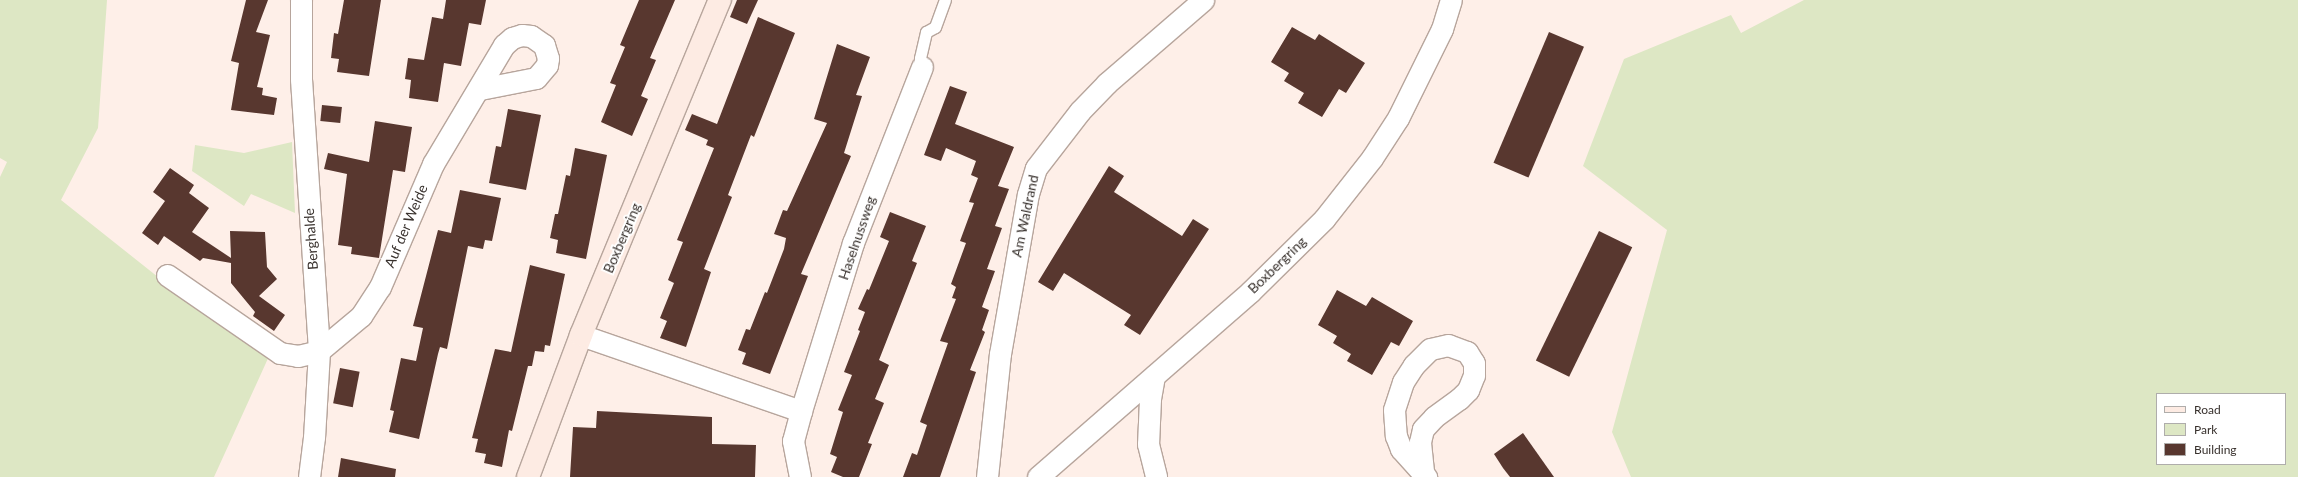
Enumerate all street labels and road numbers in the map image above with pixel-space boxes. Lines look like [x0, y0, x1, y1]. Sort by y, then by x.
street label: Am Waldrand [1008, 173, 1042, 259]
street label: Auf der Weide [381, 182, 431, 270]
street label: Haselnussweg [835, 194, 879, 282]
street label: Boxbergring [600, 200, 644, 276]
street label: Berghalde [300, 208, 322, 270]
street label: Boxbergring [1244, 233, 1310, 297]

